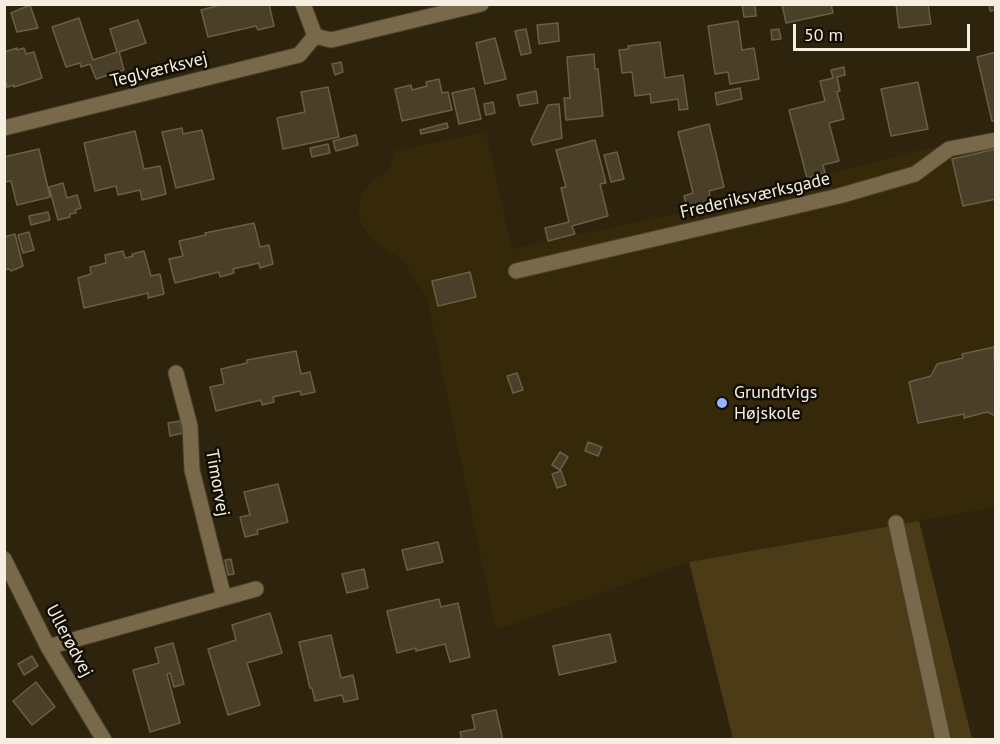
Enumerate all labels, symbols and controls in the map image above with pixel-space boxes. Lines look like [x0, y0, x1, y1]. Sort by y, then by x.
scale bar [796, 12, 973, 50]
text: 50 m [804, 23, 843, 46]
street label: Teglværksvej [108, 48, 210, 92]
street label: Frederiksværksgade [678, 168, 832, 224]
place label: Grundtvigs Højskole [734, 382, 817, 424]
marker: Grundtvigs Højskole [715, 396, 729, 410]
street label: Timorvej [200, 448, 234, 518]
street label: Ullerødvej [41, 601, 97, 681]

